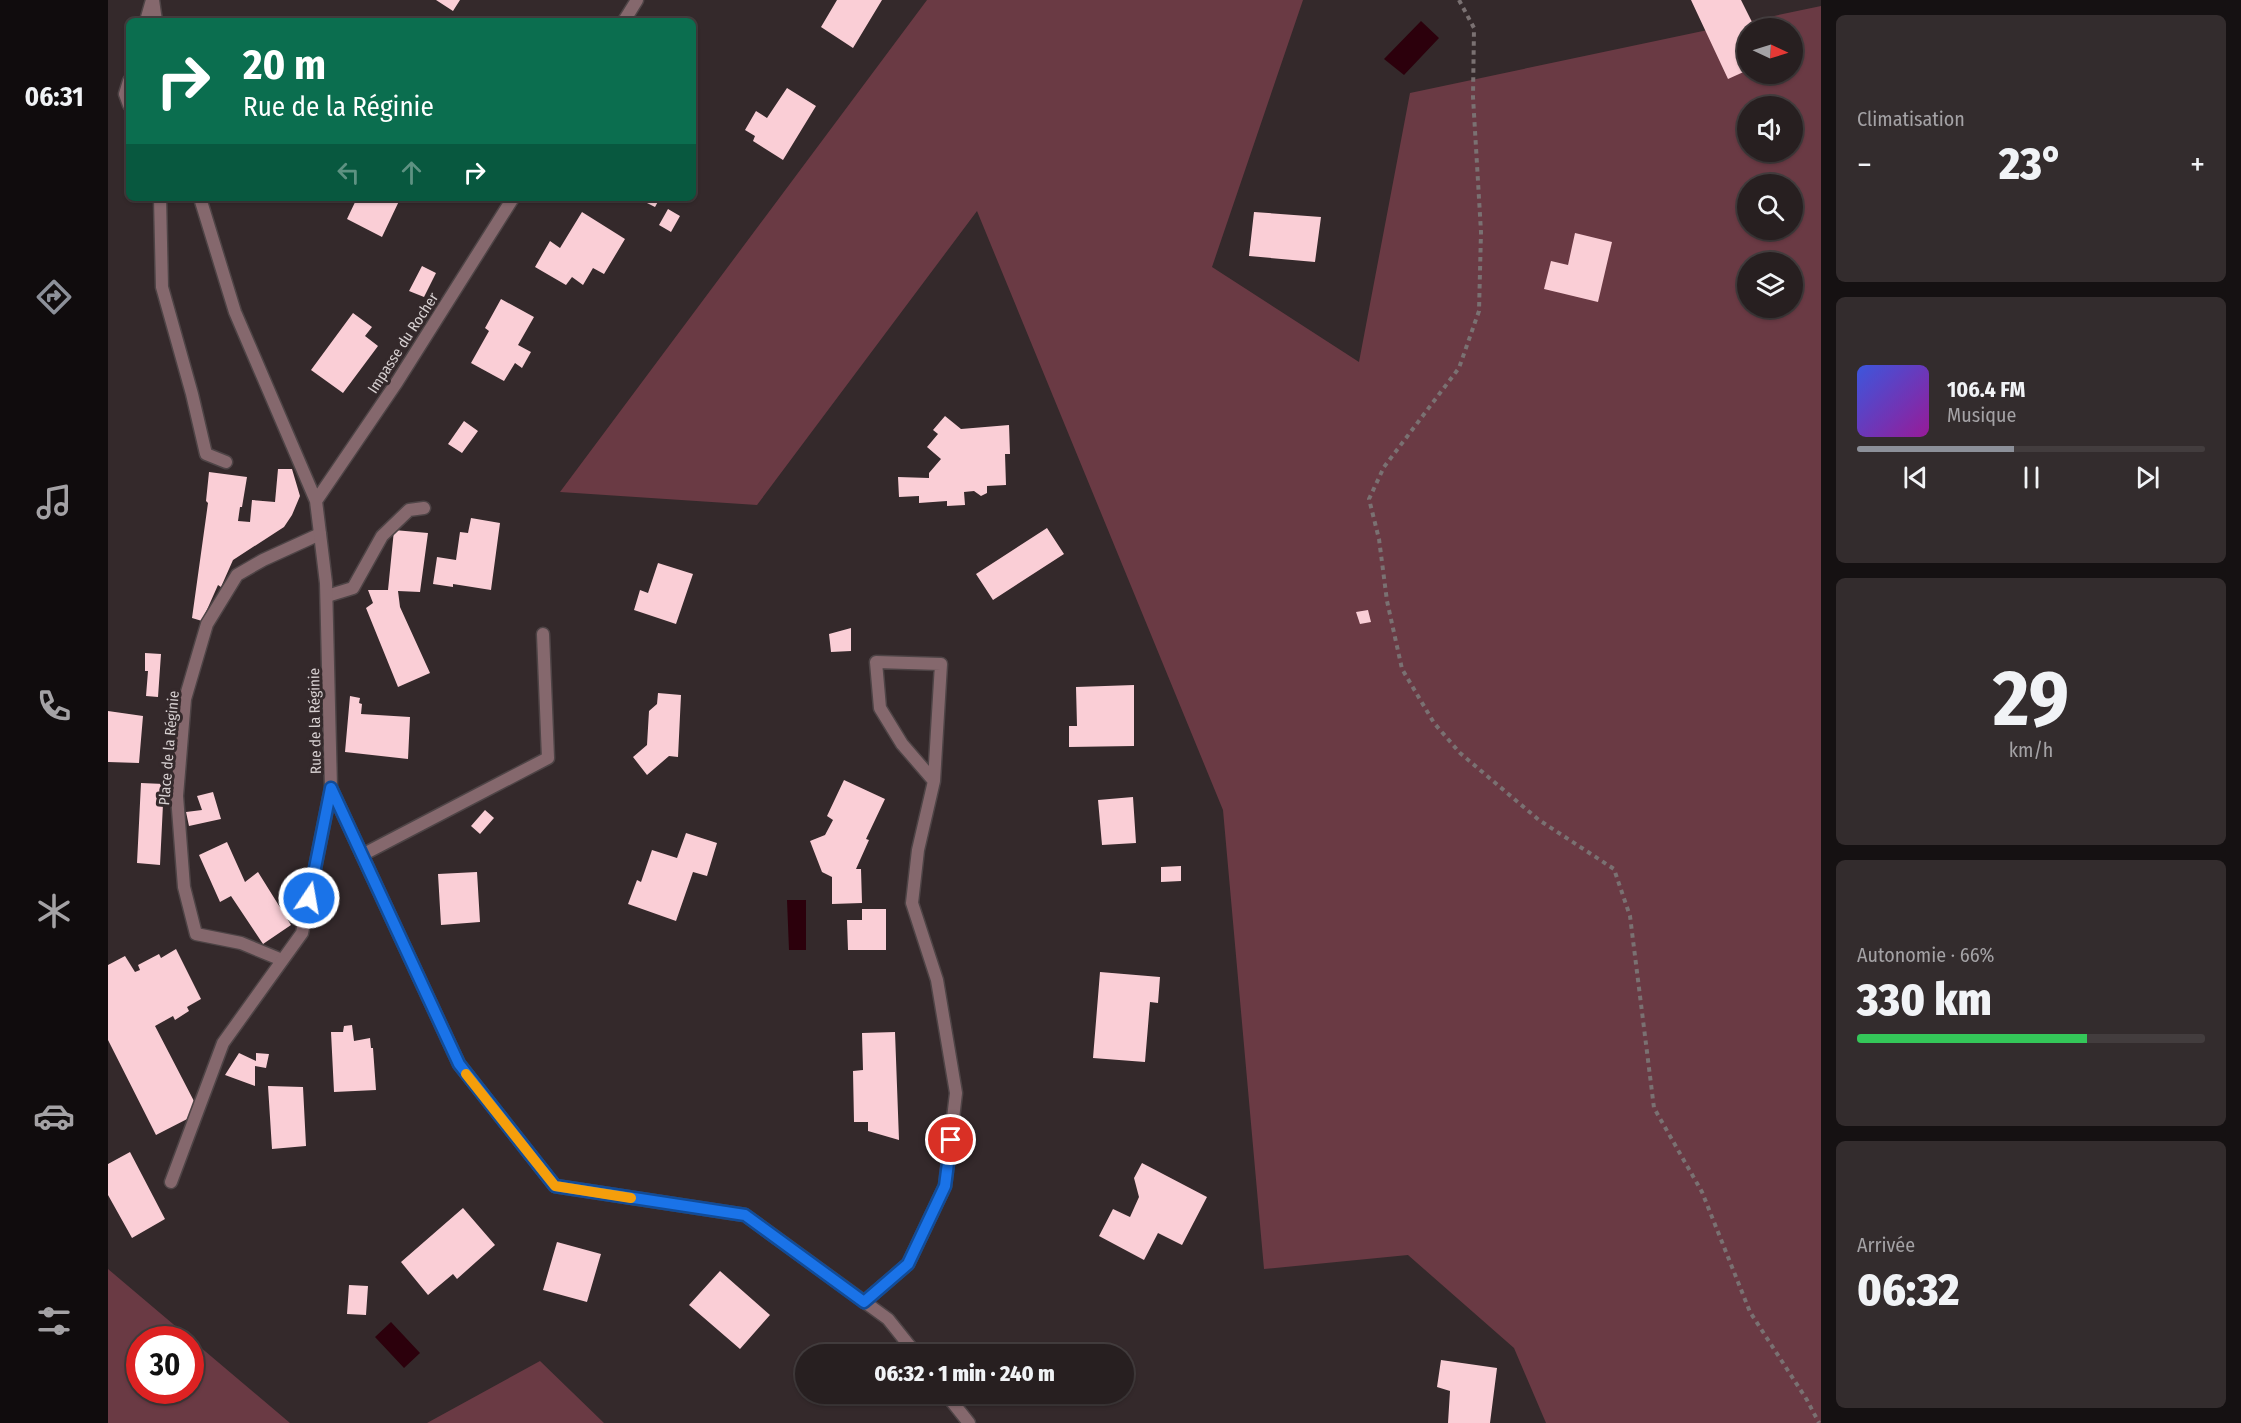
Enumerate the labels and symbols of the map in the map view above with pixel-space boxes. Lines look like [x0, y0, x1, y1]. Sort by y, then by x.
north arrow [1737, 18, 1803, 84]
street label: Impasse du Rocher [364, 289, 443, 397]
street label: Rue de la Réginie [305, 668, 325, 774]
street label: Place de la Réginie [155, 690, 183, 806]
position arrow [277, 866, 341, 930]
pin [925, 1114, 976, 1165]
speed limit sign: 30 [126, 1326, 204, 1404]

